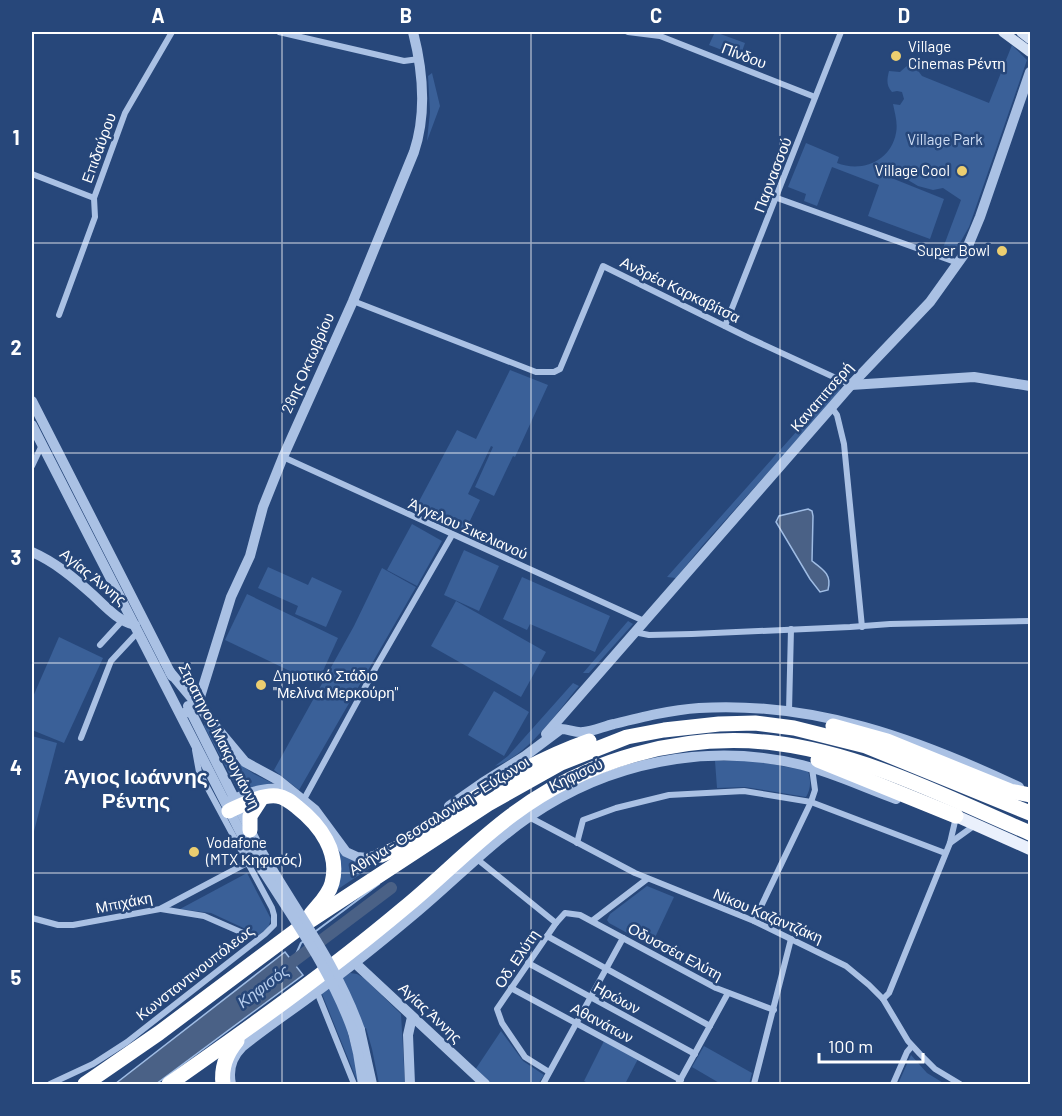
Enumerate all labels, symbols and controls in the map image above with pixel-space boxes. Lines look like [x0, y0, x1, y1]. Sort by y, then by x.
text: A [151, 3, 165, 27]
text: B [400, 3, 412, 27]
text: C [650, 3, 662, 27]
text: D [898, 3, 910, 27]
place label: Village Cinemas Ρέντη [908, 37, 1006, 72]
street label: Πίνδου [719, 38, 769, 72]
marker: Village Cinemas Ρέντη [889, 49, 903, 63]
street label: Επιδαύρου [77, 110, 119, 185]
text: 1 [12, 125, 20, 149]
park label: Village Park [907, 130, 983, 148]
street label: Παρνασσού [749, 134, 795, 215]
place label: Village Cool [875, 161, 950, 179]
marker: Village Cool [955, 164, 969, 178]
place label: Super Bowl [917, 241, 990, 259]
marker: Super Bowl [995, 244, 1009, 258]
street label: Ανδρέα Καρκαβίτσα [618, 252, 744, 326]
street label: 28ης Οκτωβρίου [277, 310, 337, 416]
text: 2 [10, 335, 22, 359]
street label: Καναπιτσερή [786, 358, 856, 435]
street label: Άγγελου Σικελιανού [406, 494, 531, 562]
street label: Αγίας Άννης [57, 544, 130, 608]
text: 3 [11, 545, 21, 569]
street label: Στρατηγού Μακρυγιάννη [175, 660, 265, 811]
place label: Δημοτικό Στάδιο "Μελίνα Μερκούρη" [273, 666, 399, 701]
marker: Δημοτικό Στάδιο "Μελίνα Μερκούρη" [254, 678, 268, 692]
street label: Αθήνα - Θεσσαλονίκη - Εύζωνοι [345, 752, 532, 878]
street label: Κηφισού [546, 754, 605, 794]
text: 4 [10, 755, 22, 779]
district label: Άγιος Ιωάννης Ρέντης [64, 763, 208, 813]
place label: Vodafone (MTX Κηφισός) [205, 833, 301, 868]
marker: Vodafone (MTX Κηφισός) [187, 845, 201, 859]
street label: Νίκου Καζαντζάκη [711, 884, 826, 946]
street label: Μπιχάκη [94, 888, 154, 916]
street label: Οδυσσέα Ελύτη [625, 919, 726, 984]
street label: Κωνσταντινουπόλεως [132, 921, 257, 1024]
street label: Οδ. Ελύτη [490, 926, 542, 991]
water label: Κηφισός [233, 960, 293, 1011]
text: 5 [11, 965, 22, 989]
street label: Ηρώων [591, 977, 644, 1017]
street label: Αγίας Άννης [395, 978, 466, 1046]
street label: Αθανάτων [568, 998, 637, 1046]
scale bar [819, 1026, 922, 1064]
text: 100 m [828, 1035, 873, 1057]

